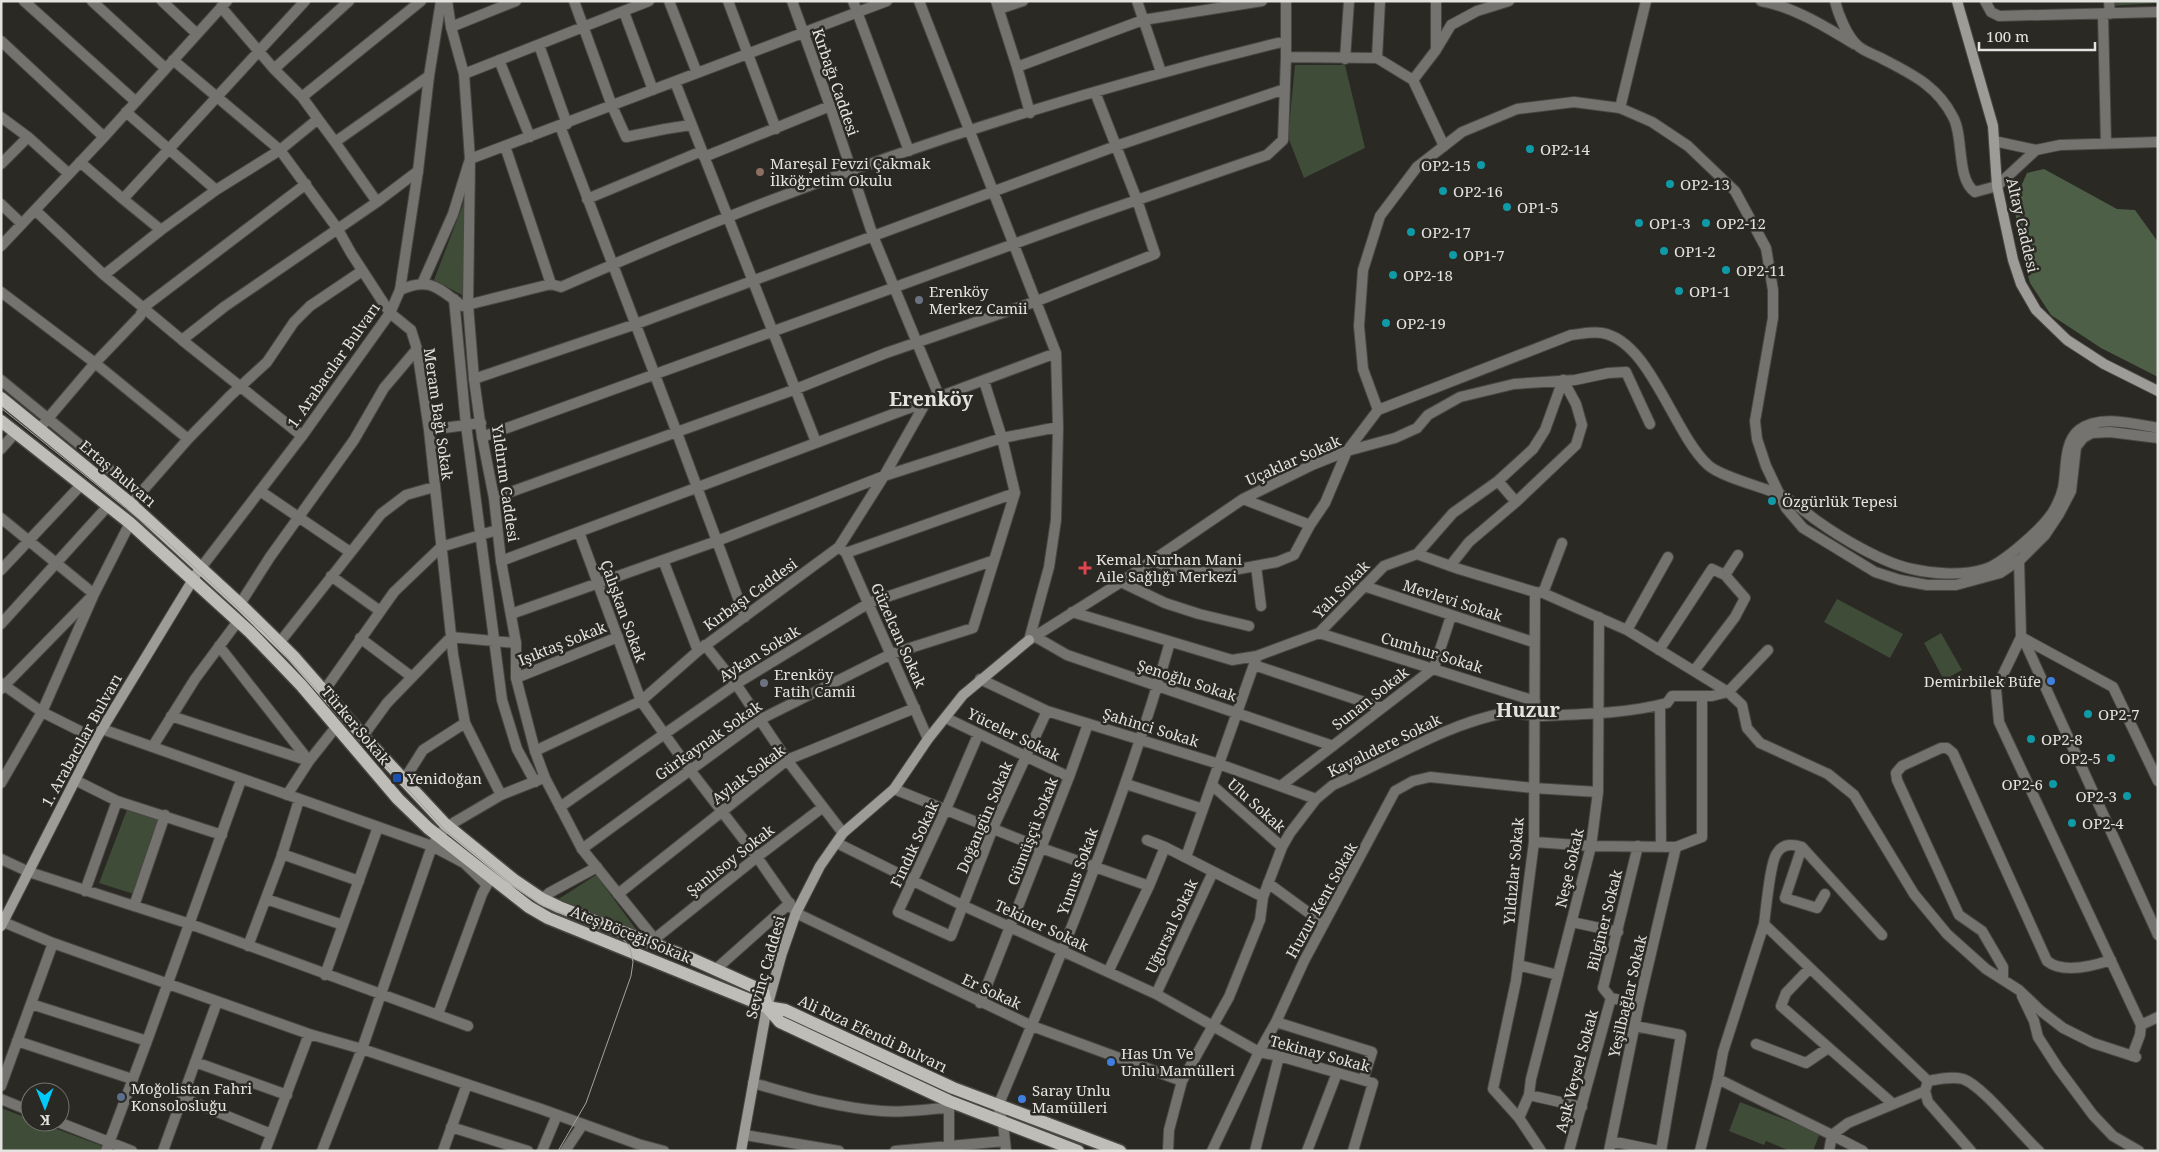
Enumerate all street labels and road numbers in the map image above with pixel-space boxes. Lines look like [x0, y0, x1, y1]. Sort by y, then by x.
street label: Kırbağı Caddesi [808, 26, 864, 139]
street label: Altay Caddesi [2002, 176, 2044, 275]
street label: 1. Arabacılar Bulvarı [282, 298, 384, 432]
street label: Meram Bağı Sokak [420, 347, 458, 482]
street label: Yıldırım Caddesi [488, 422, 524, 543]
street label: Uçaklar Sokak [1242, 430, 1344, 490]
street label: Ertaş Bulvarı [76, 435, 161, 511]
street label: Kırbaşı Caddesi [699, 553, 801, 635]
street label: Yalı Sokak [1308, 556, 1374, 623]
street label: Çalışkan Sokak [596, 557, 652, 665]
street label: Mevlevi Sokak [1401, 574, 1506, 626]
street label: Güzelcan Sokak [867, 579, 931, 691]
street label: Işıktaş Sokak [515, 616, 609, 670]
street label: Aykan Sokak [715, 620, 803, 686]
street label: Cumhur Sokak [1379, 627, 1486, 677]
street label: Şenoğlu Sokak [1135, 655, 1240, 706]
street label: Sunan Sokak [1328, 662, 1413, 734]
street label: 1. Arabacılar Bulvarı [36, 670, 126, 810]
street label: Türker Sokak [317, 682, 395, 768]
street label: Gürkaynak Sokak [651, 695, 766, 784]
street label: Yüceler Sokak [963, 702, 1064, 765]
street label: Şahinci Sokak [1101, 703, 1202, 751]
street label: Kayalıdere Sokak [1324, 709, 1444, 781]
street label: Aylak Sokak [707, 740, 789, 808]
street label: Doğangün Sokak [951, 758, 1017, 876]
street label: Gümüşçü Sokak [1002, 774, 1062, 888]
street label: Ulu Sokak [1224, 774, 1290, 837]
street label: Fındık Sokak [885, 798, 943, 890]
street label: Yıldızlar Sokak [1498, 816, 1528, 926]
street label: Şanlısoy Sokak [682, 819, 778, 901]
street label: Yunus Sokak [1052, 824, 1102, 918]
street label: Neşe Sokak [1550, 826, 1588, 910]
street label: Huzur Kent Sokak [1281, 838, 1361, 961]
street label: Bilginer Sokak [1582, 867, 1626, 973]
street label: Uğursal Sokak [1140, 875, 1202, 976]
street label: Tekiner Sokak [992, 894, 1092, 956]
street label: Ateş Böceği Sokak [568, 901, 694, 967]
street label: Sevinç Caddesi [741, 913, 789, 1021]
street label: Yeşilbağlar Sokak [1603, 933, 1651, 1060]
street label: Er Sokak [959, 969, 1025, 1013]
street label: Ali Rıza Efendi Bulvarı [795, 990, 951, 1076]
street label: Aşık Veysel Sokak [1550, 1007, 1602, 1135]
street label: Tekinay Sokak [1268, 1030, 1373, 1076]

